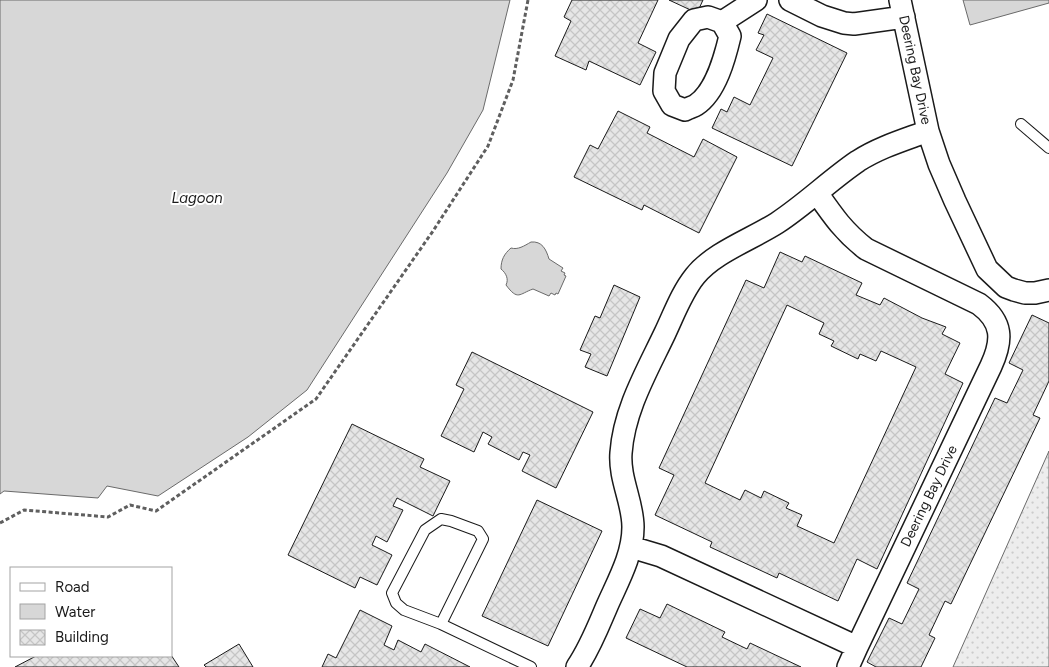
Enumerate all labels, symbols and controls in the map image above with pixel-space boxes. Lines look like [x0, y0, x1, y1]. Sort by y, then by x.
street label: Deering Bay Drive [895, 14, 935, 126]
water label: Lagoon [171, 189, 223, 207]
street label: Deering Bay Drive [897, 442, 961, 550]
legend [10, 567, 172, 657]
text: Road [55, 578, 90, 596]
text: Water [55, 603, 95, 621]
text: Building [55, 628, 109, 646]

